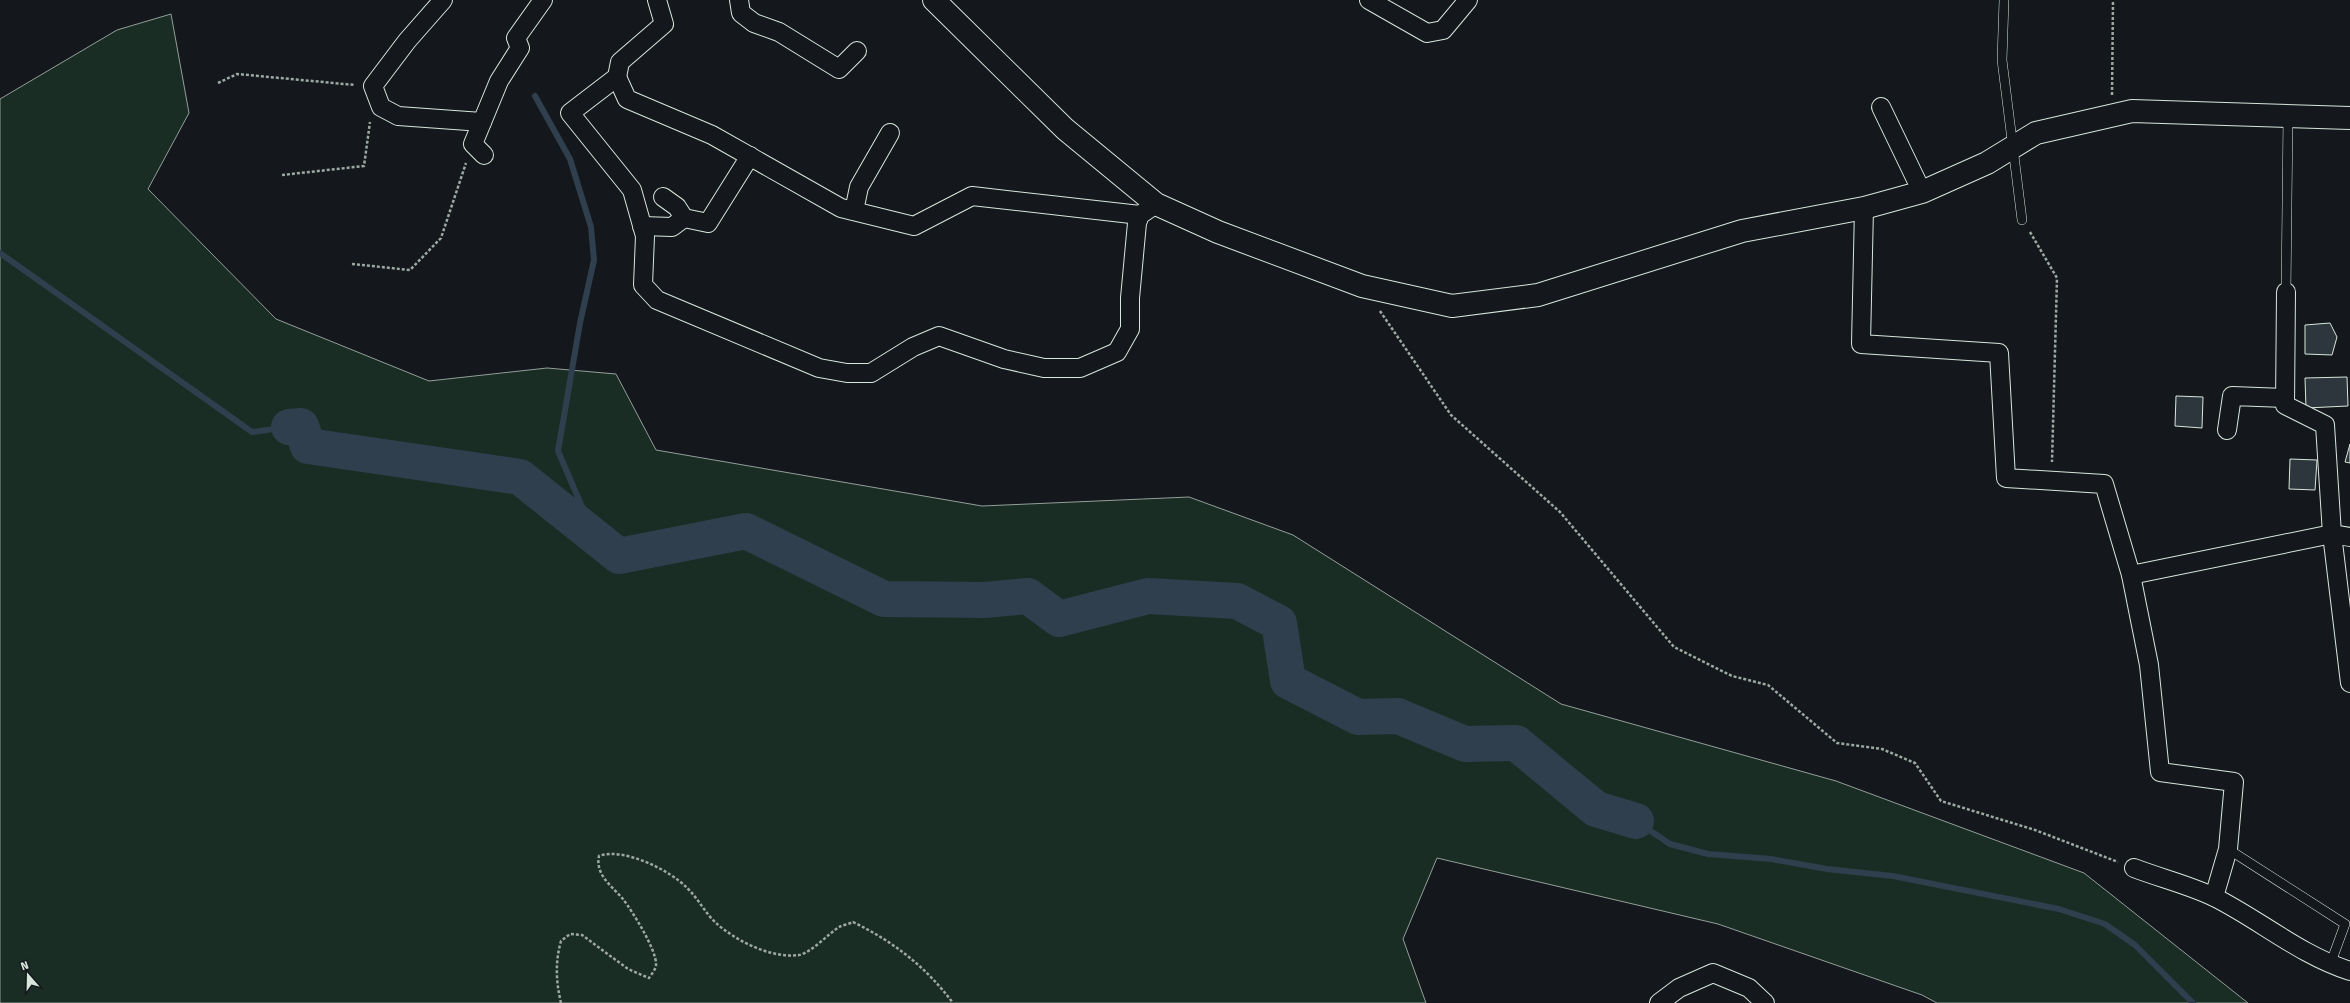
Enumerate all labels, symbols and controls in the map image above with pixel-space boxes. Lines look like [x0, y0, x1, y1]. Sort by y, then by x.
north arrow [8, 955, 48, 995]
text: N [19, 959, 30, 973]

